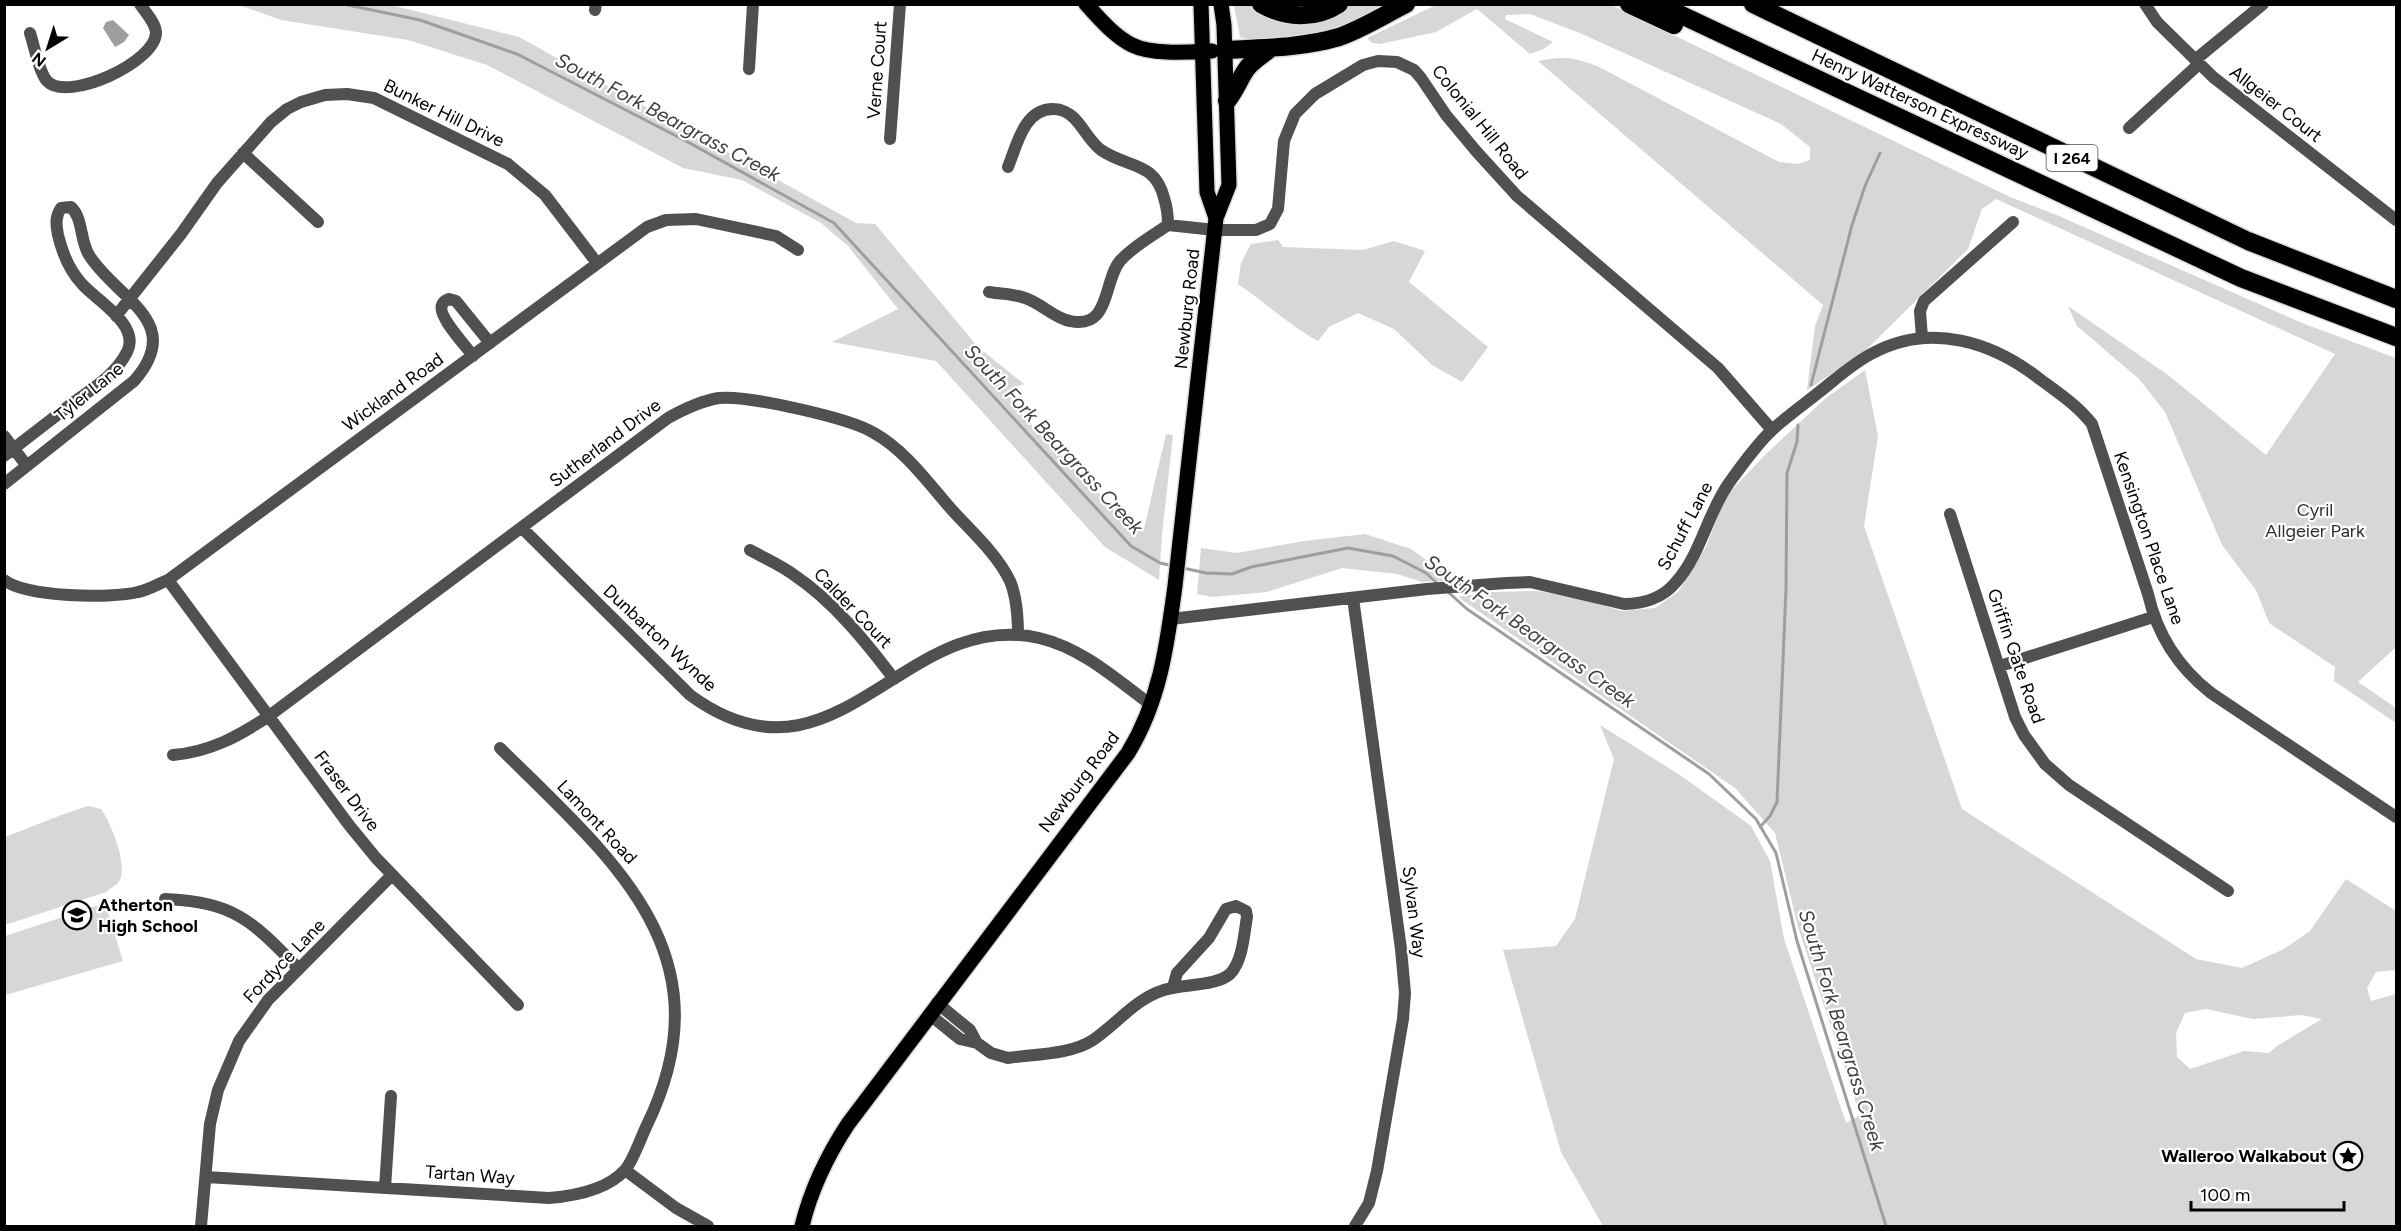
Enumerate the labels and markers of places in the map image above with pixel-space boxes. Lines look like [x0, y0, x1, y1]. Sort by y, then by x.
place label: Atherton High School [98, 894, 198, 937]
school or university icon: Atherton High School [61, 899, 93, 931]
place icon: Walleroo Walkabout [2332, 1140, 2364, 1172]
place label: Walleroo Walkabout [2161, 1145, 2327, 1167]

